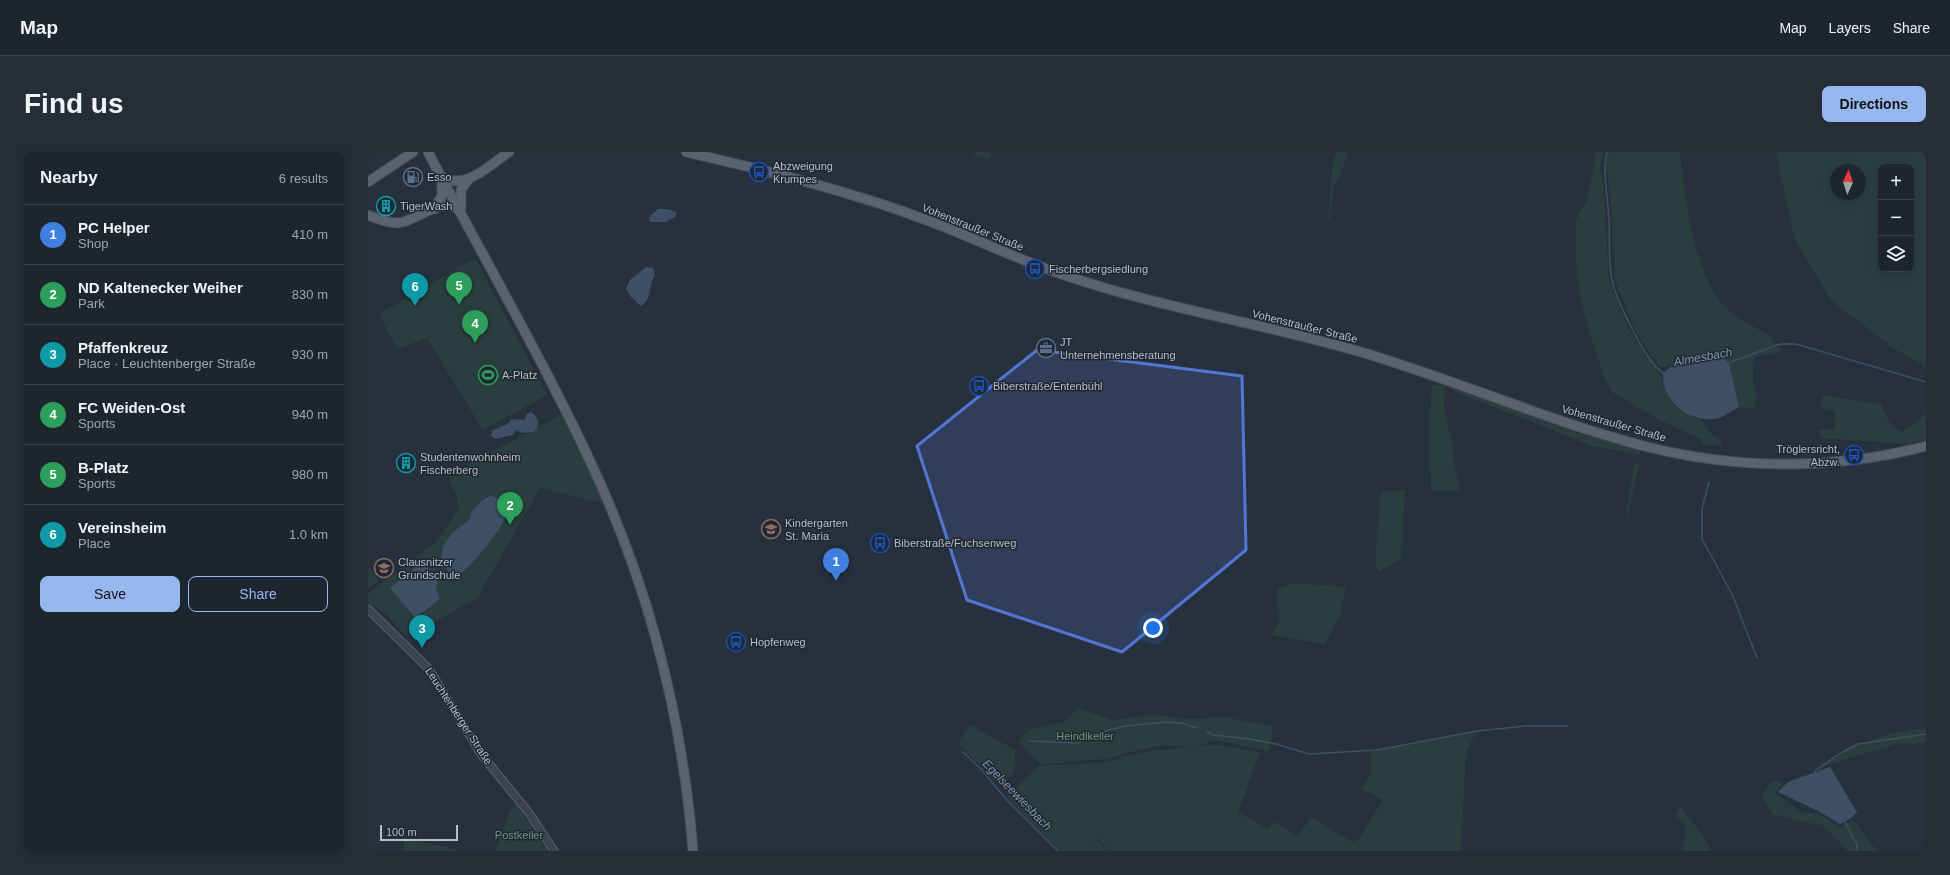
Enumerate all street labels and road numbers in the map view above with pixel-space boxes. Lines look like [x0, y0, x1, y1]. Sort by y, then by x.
street label: Vohenstraußer Straße [921, 201, 1025, 253]
street label: Vohenstraußer Straße [1251, 307, 1359, 345]
street label: Vohenstraußer Straße [1560, 402, 1668, 444]
street label: Leuchtenberger Straße [423, 665, 495, 767]

